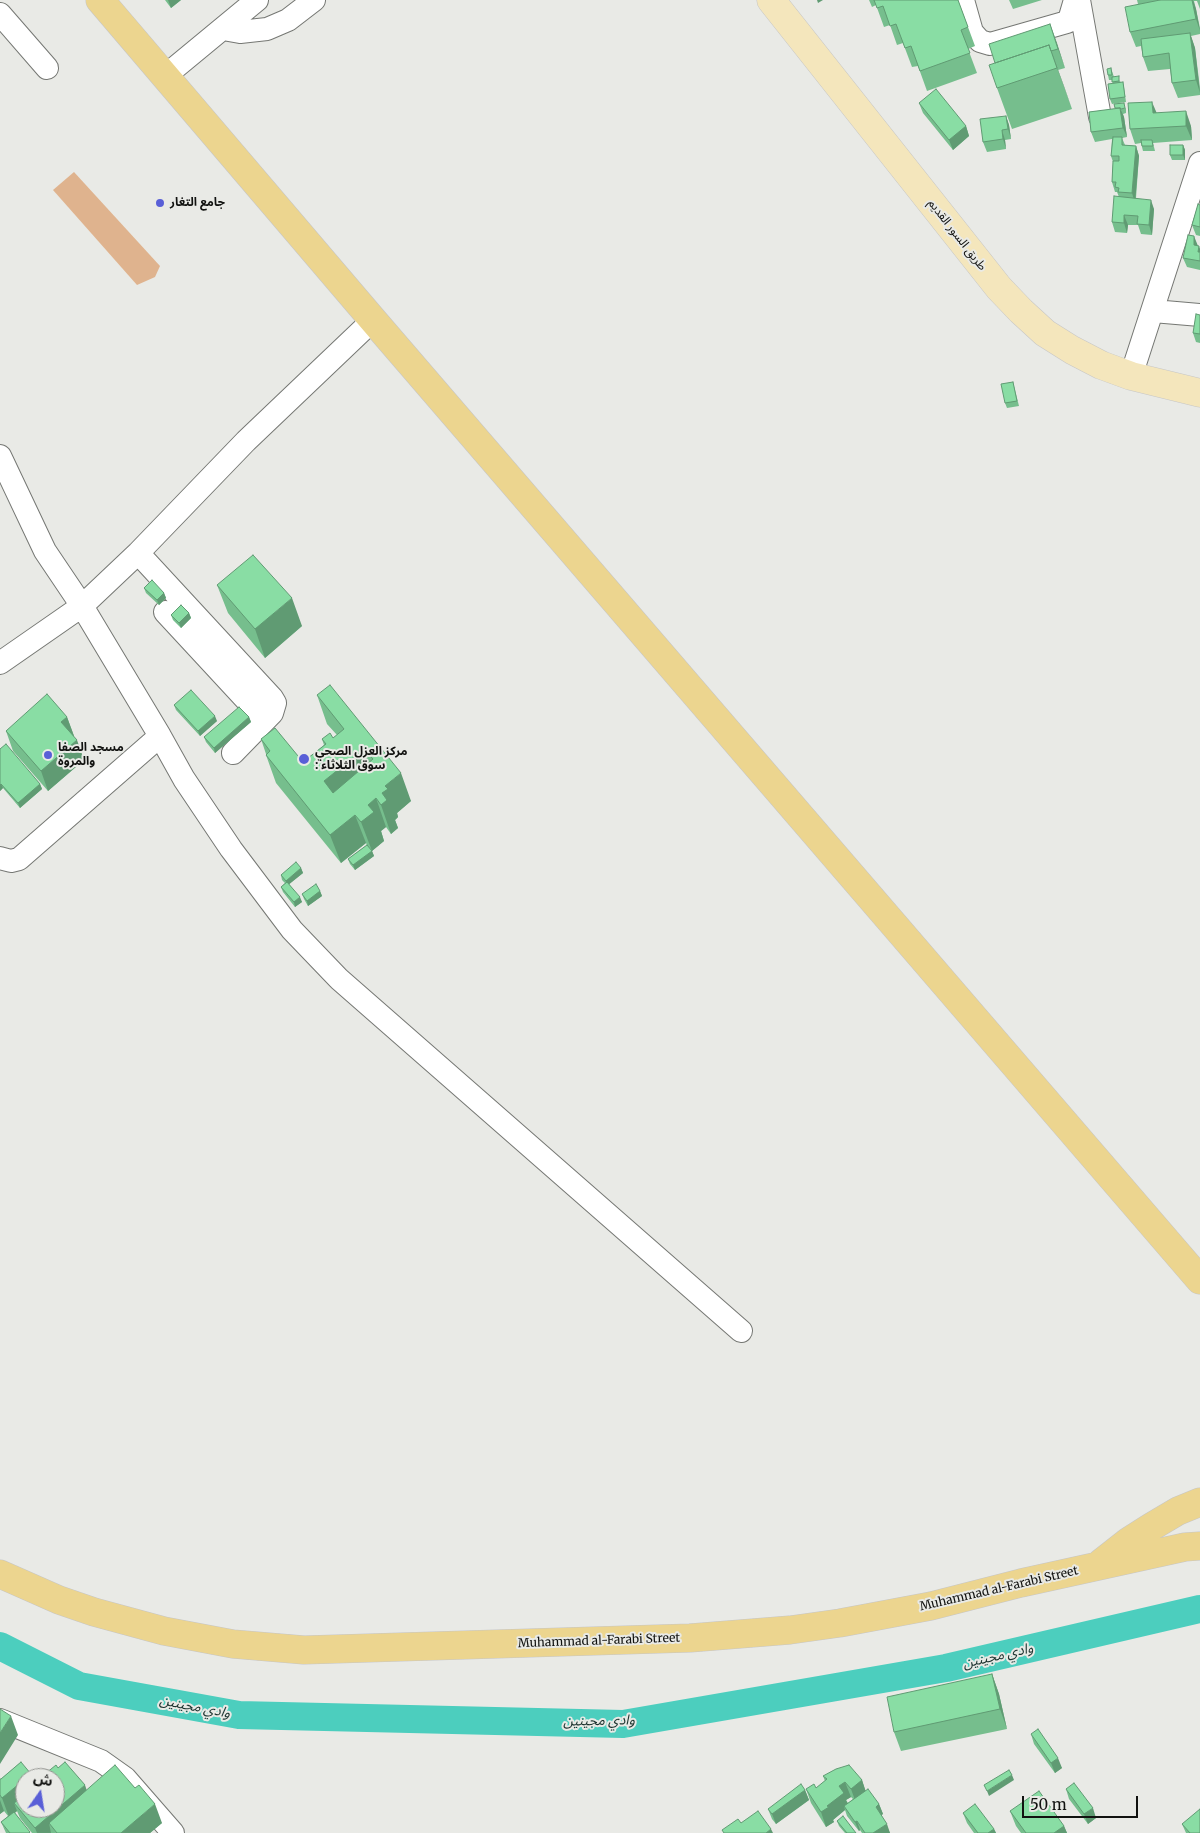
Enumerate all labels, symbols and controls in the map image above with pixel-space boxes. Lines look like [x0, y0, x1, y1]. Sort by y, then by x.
place label: جامع التغار [170, 196, 225, 210]
marker: جامع التغار [154, 197, 166, 209]
street label: طريق السور القديم [925, 197, 989, 273]
place label: مسجد الصفا والمروة [58, 741, 124, 769]
place label: مركز العزل الصحي : سوق الثلاثاء [315, 745, 408, 773]
marker: مسجد الصفا والمروة [42, 749, 54, 761]
marker: مركز العزل الصحي : سوق الثلاثاء [297, 752, 311, 766]
street label: Muhammad al-Farabi Street [918, 1564, 1080, 1614]
street label: Muhammad al-Farabi Street [518, 1631, 680, 1651]
water label: وادي مجينين [961, 1640, 1035, 1672]
water label: وادي مجينين [158, 1692, 232, 1722]
water label: وادي مجينين [563, 1712, 635, 1730]
north arrow [15, 1768, 65, 1818]
text: ش [32, 1768, 55, 1790]
scale bar [1025, 1786, 1141, 1818]
text: 50 m [1030, 1795, 1067, 1814]

